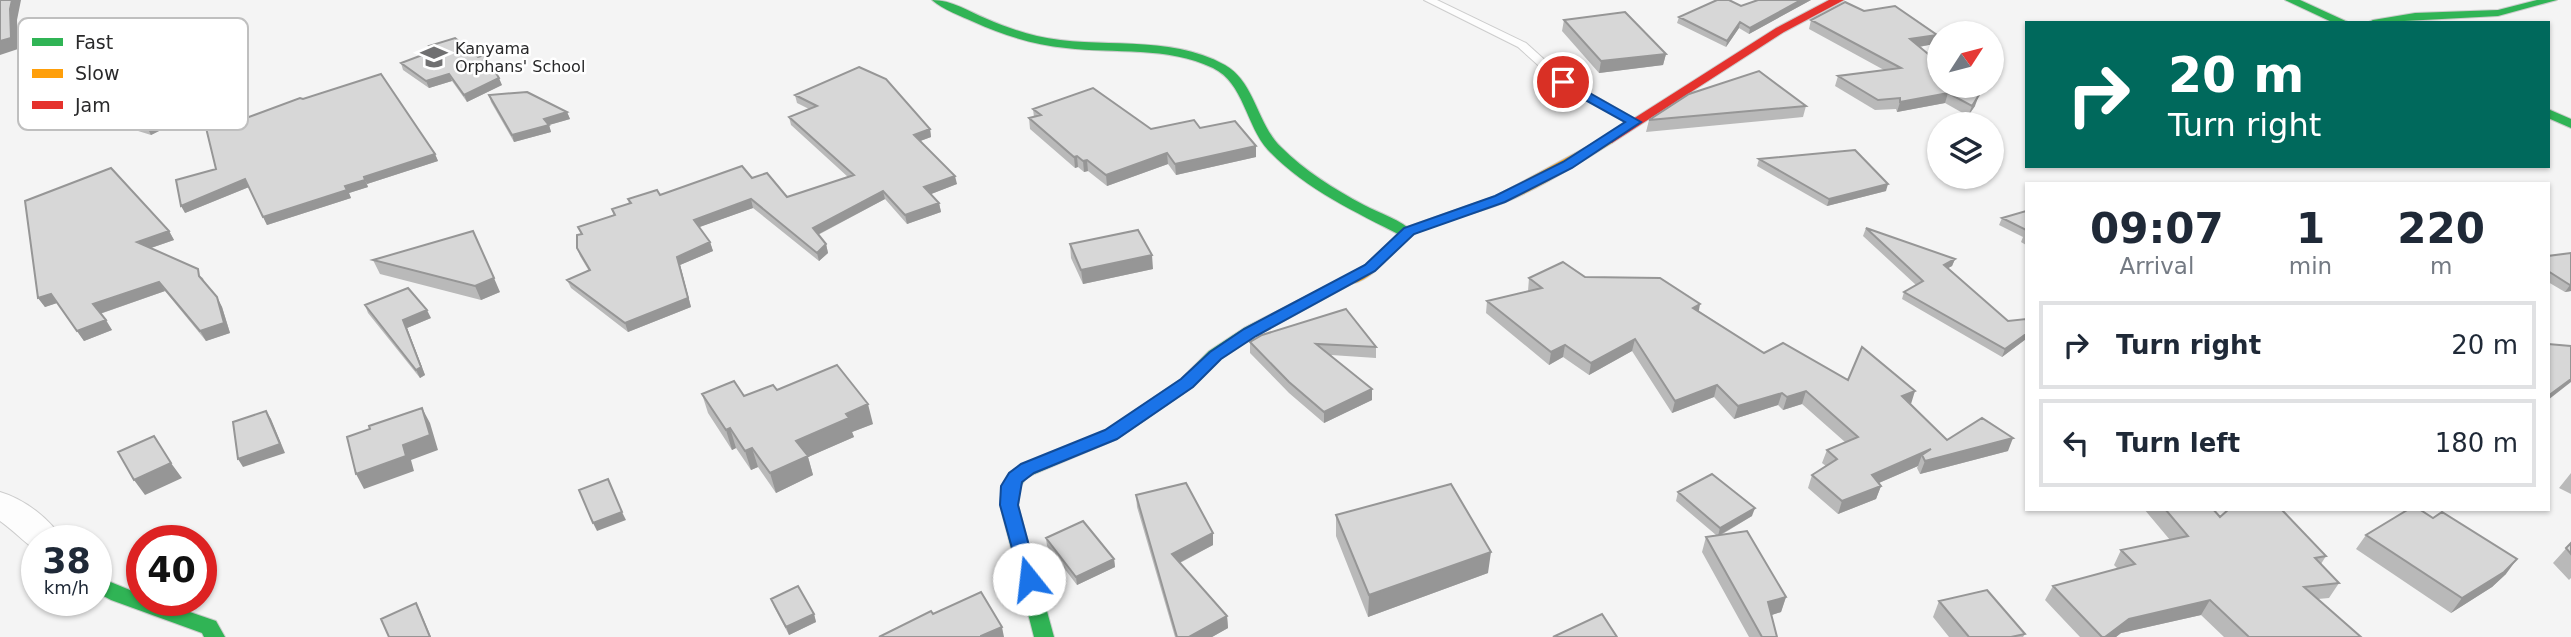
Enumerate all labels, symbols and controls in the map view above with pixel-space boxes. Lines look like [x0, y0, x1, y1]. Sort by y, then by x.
legend [18, 18, 248, 130]
north arrow [1927, 21, 2004, 98]
map controls [1927, 21, 2004, 189]
text: Fast [75, 31, 113, 53]
place label: Kanyama Orphans' School [455, 39, 585, 76]
school or university icon: Kanyama Orphans' School [419, 42, 449, 72]
text: 20 m [2168, 47, 2304, 104]
icon: right [2053, 49, 2144, 140]
pin [1533, 52, 1593, 112]
text: Slow [75, 62, 120, 84]
icon: arrive [1544, 63, 1582, 101]
text: Jam [74, 94, 111, 116]
text: Turn right [2168, 106, 2321, 144]
button: layers [1927, 112, 2004, 189]
text: 09:07 [2090, 204, 2224, 253]
text: 1 [2296, 204, 2325, 253]
text: 220 [2397, 204, 2485, 253]
text: Arrival [2120, 253, 2194, 279]
text: min [2289, 253, 2332, 279]
text: m [2430, 253, 2452, 279]
icon: right [2057, 326, 2095, 364]
text: Turn right [2116, 330, 2261, 360]
text: 20 m [2451, 330, 2518, 360]
icon: left [2057, 424, 2095, 462]
text: Turn left [2116, 428, 2240, 458]
text: 180 m [2435, 428, 2518, 458]
speed limit sign: 40 [126, 525, 217, 616]
text: 38 [42, 541, 91, 581]
position arrow [992, 542, 1066, 616]
text: km/h [44, 577, 89, 598]

